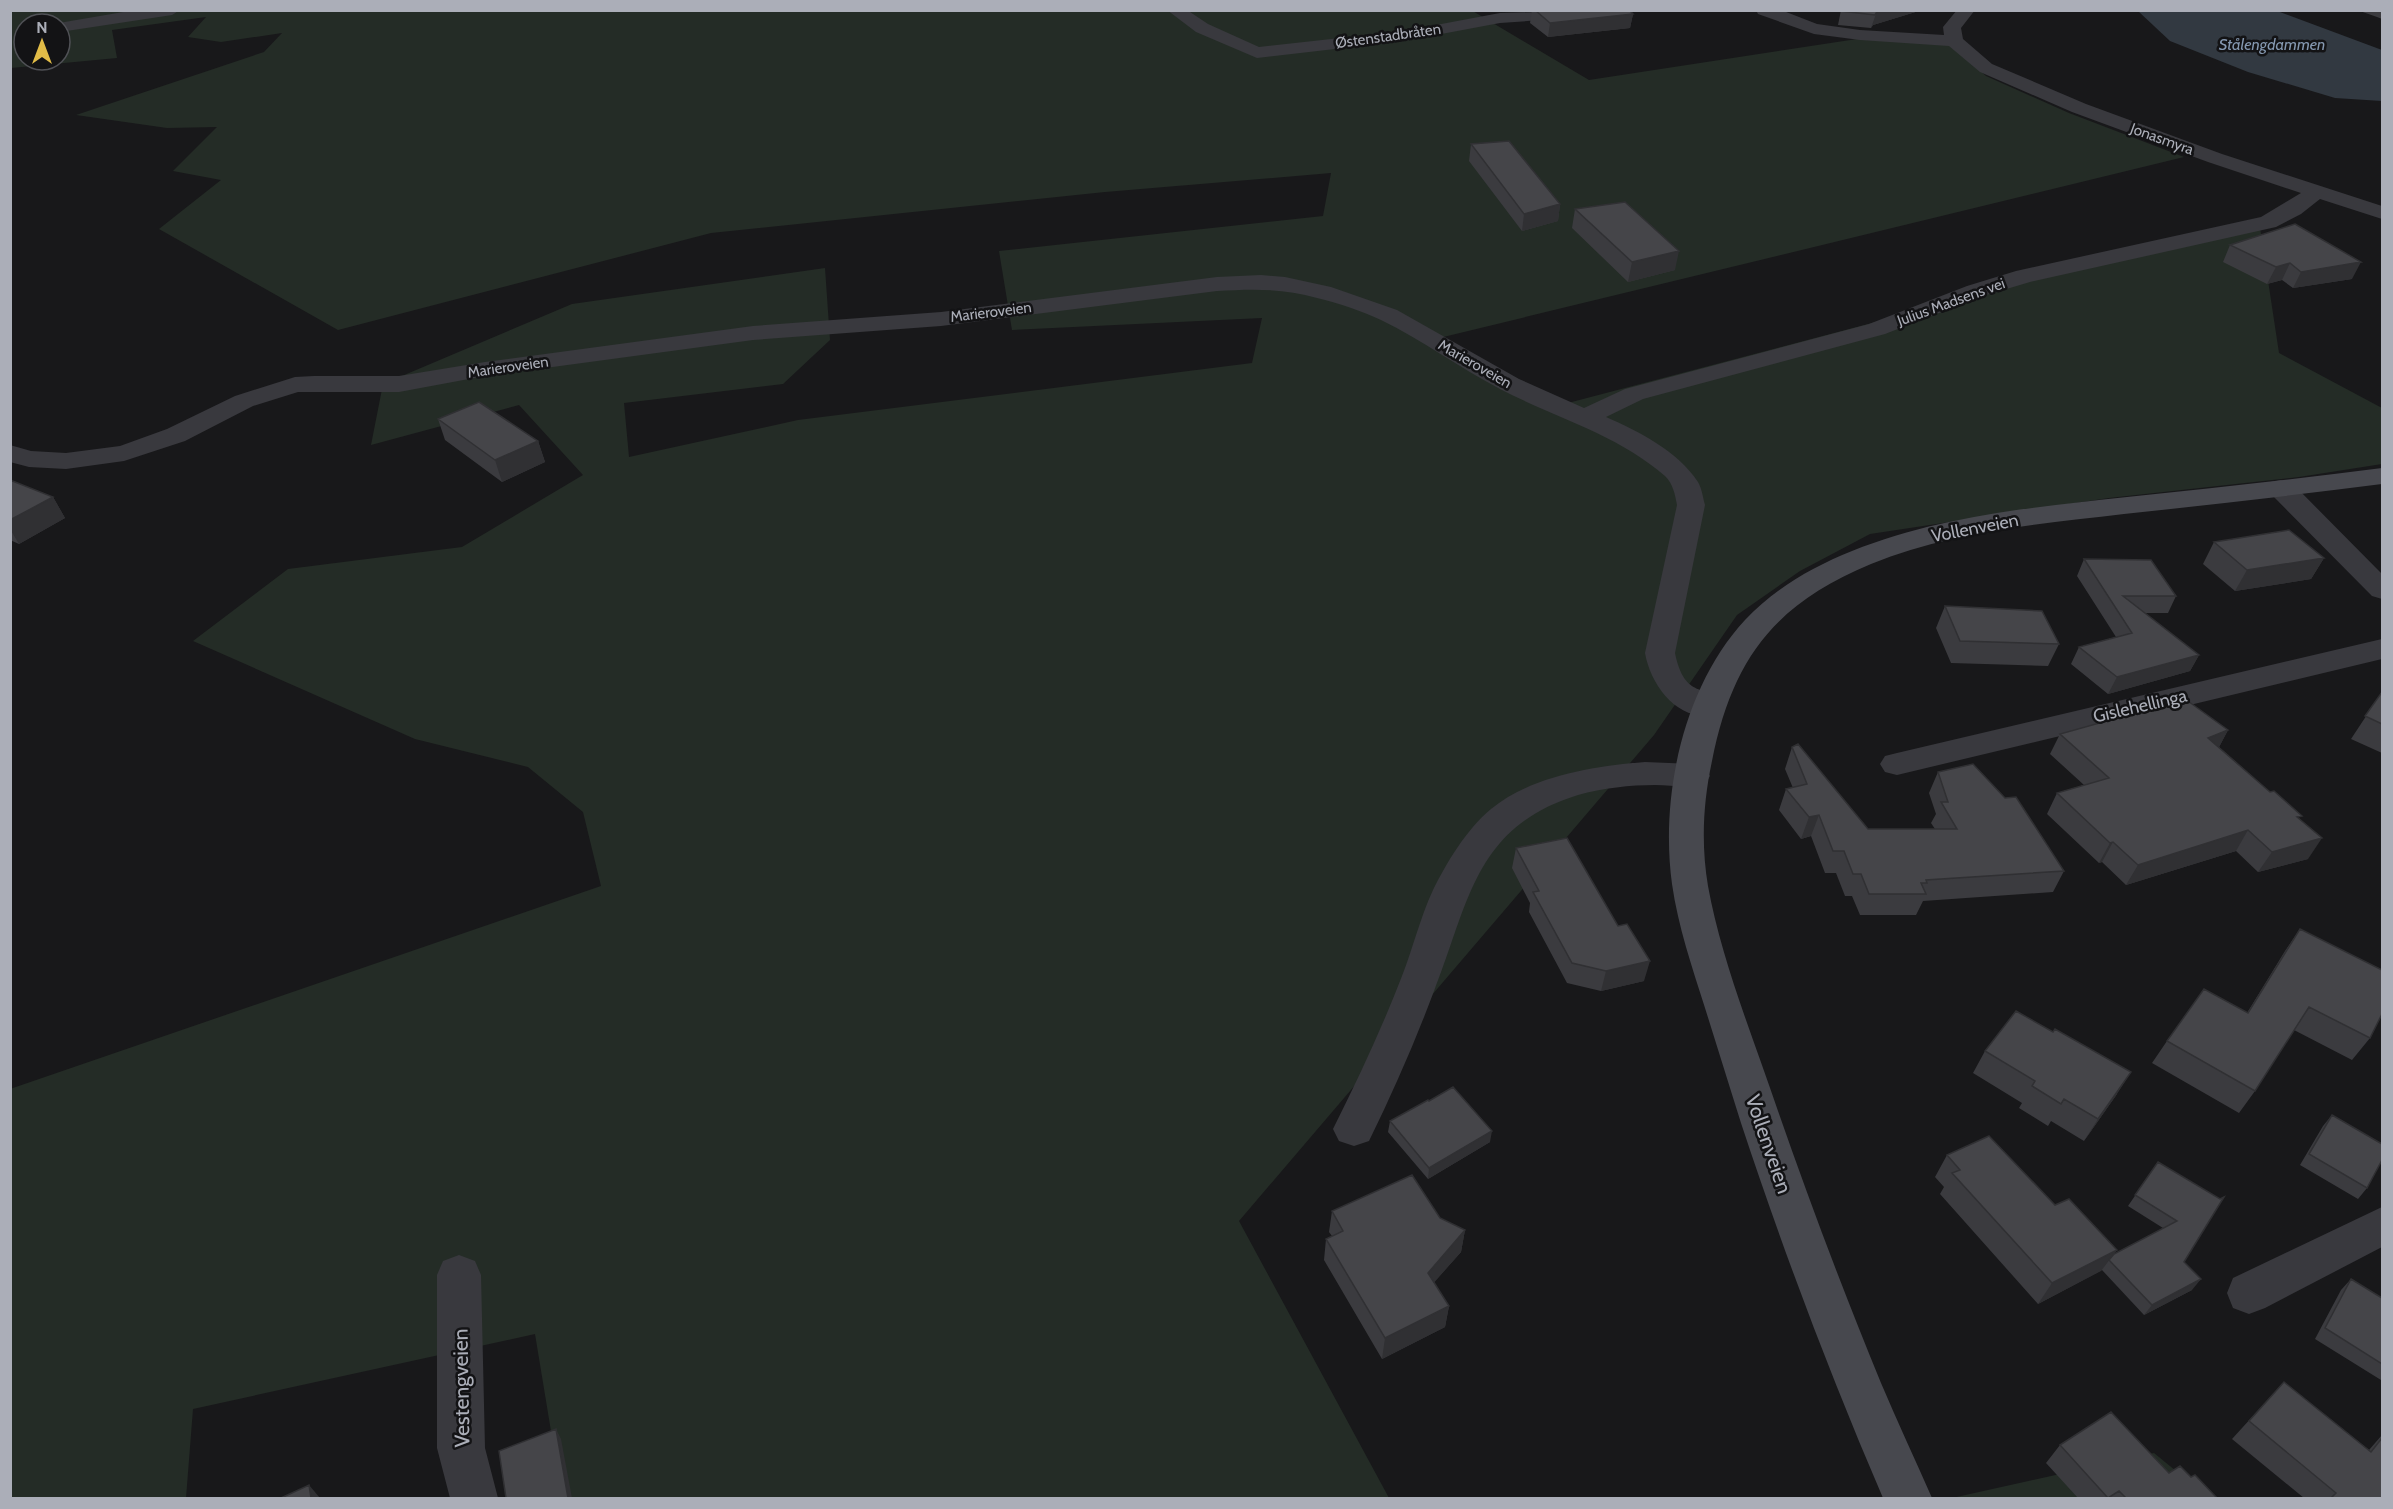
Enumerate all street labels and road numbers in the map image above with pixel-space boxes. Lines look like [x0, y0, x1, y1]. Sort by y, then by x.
street label: Østenstadbråten [1334, 20, 1442, 52]
street label: Jonasmyra [2127, 119, 2197, 159]
street label: Julius Madsens vei [1894, 274, 2007, 330]
street label: Marieroveien [949, 298, 1033, 326]
street label: Marieroveien [1435, 336, 1515, 392]
street label: Marieroveien [466, 352, 550, 382]
street label: Vollenveien [1930, 509, 2020, 547]
street label: Gislehellinga [2091, 684, 2189, 727]
street label: Vollenveien [1740, 1091, 1798, 1197]
street label: Vestengveien [447, 1328, 475, 1448]

